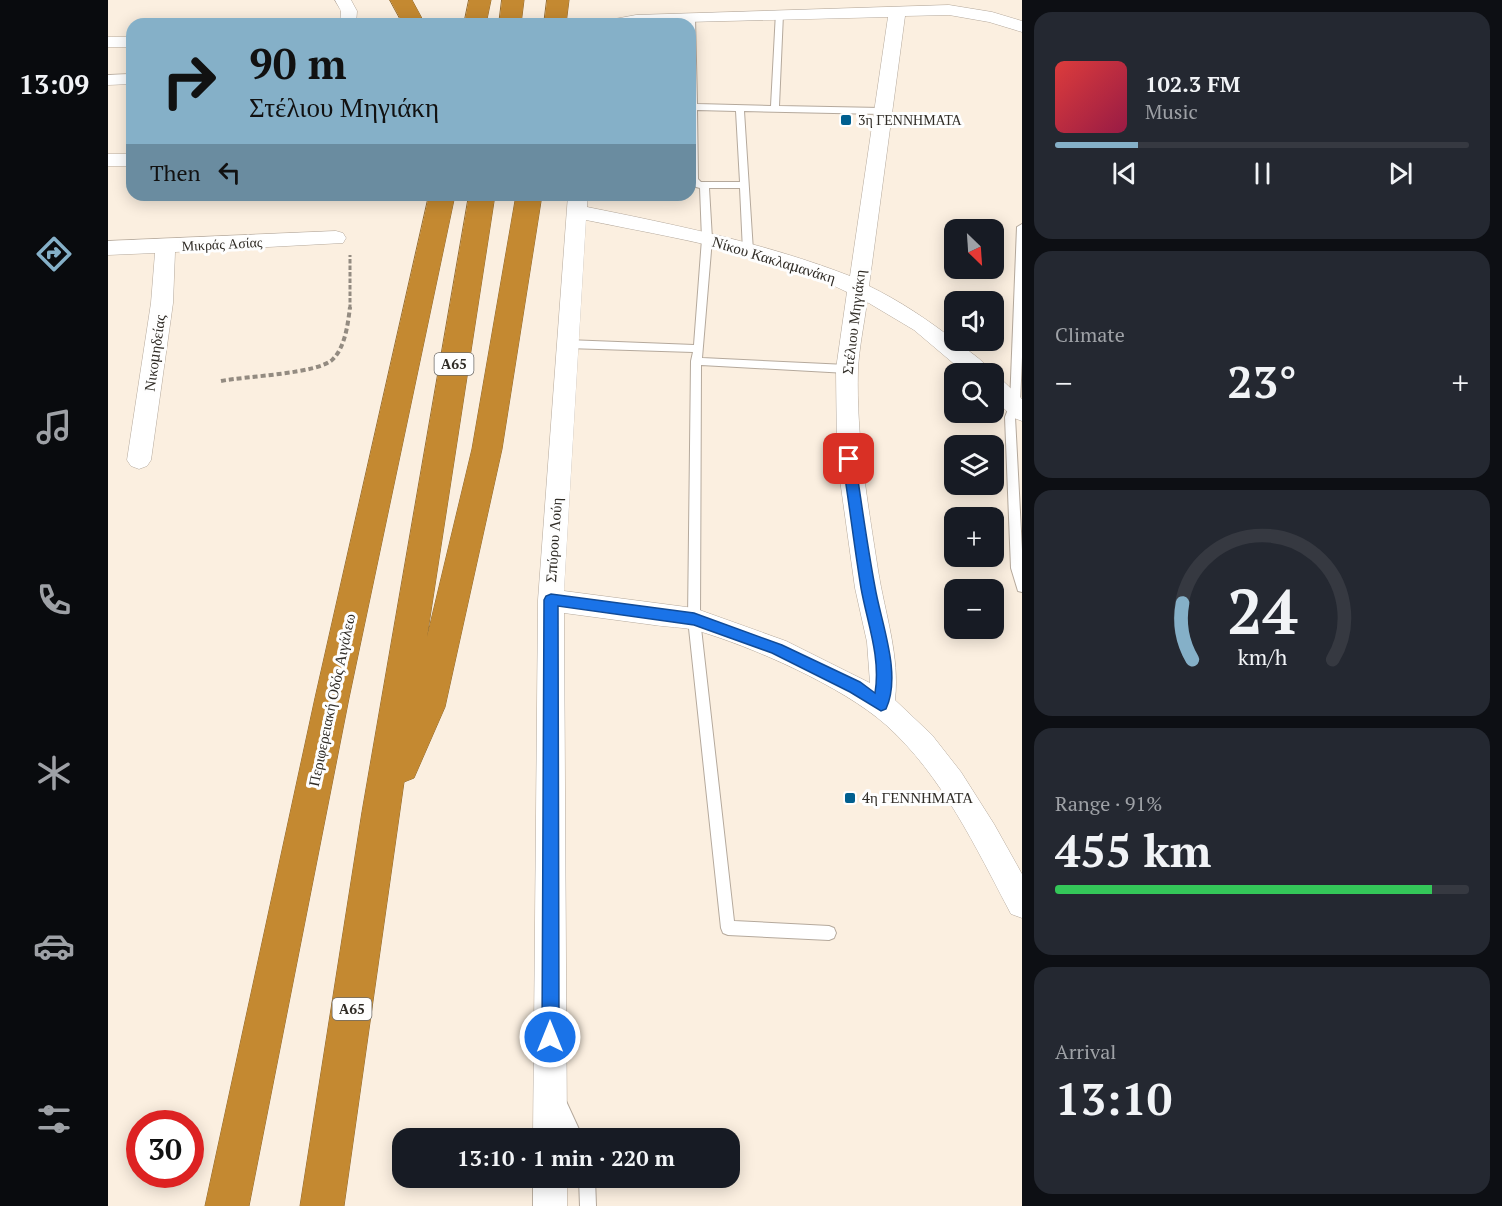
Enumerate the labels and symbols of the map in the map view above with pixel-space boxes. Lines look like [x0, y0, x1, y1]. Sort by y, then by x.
place label: 3η ΓΕΝΝΗΜΑΤΑ [858, 110, 963, 129]
marker: 3η ΓΕΝΝΗΜΑΤΑ [839, 113, 853, 127]
north arrow [944, 219, 1004, 279]
street label: Νίκου Κακλαμανάκη [710, 231, 839, 287]
street label: Μικράς Ασίας [181, 232, 263, 255]
street label: Στέλιου Μηγιάκη [837, 268, 869, 376]
street label: Νικομηδείας [139, 313, 169, 393]
road number: Α65 [434, 353, 474, 375]
pin [823, 433, 874, 484]
street label: Σπύρου Λούη [540, 497, 566, 583]
street label: Περιφερειακή Οδός Αιγάλεω [303, 611, 359, 788]
place label: 4η ΓΕΝΝΗΜΑΤΑ [862, 787, 973, 807]
marker: 4η ΓΕΝΝΗΜΑΤΑ [843, 791, 857, 805]
road number: Α65 [332, 998, 372, 1020]
position arrow [518, 1005, 582, 1069]
speed limit sign: 30 [126, 1110, 204, 1188]

